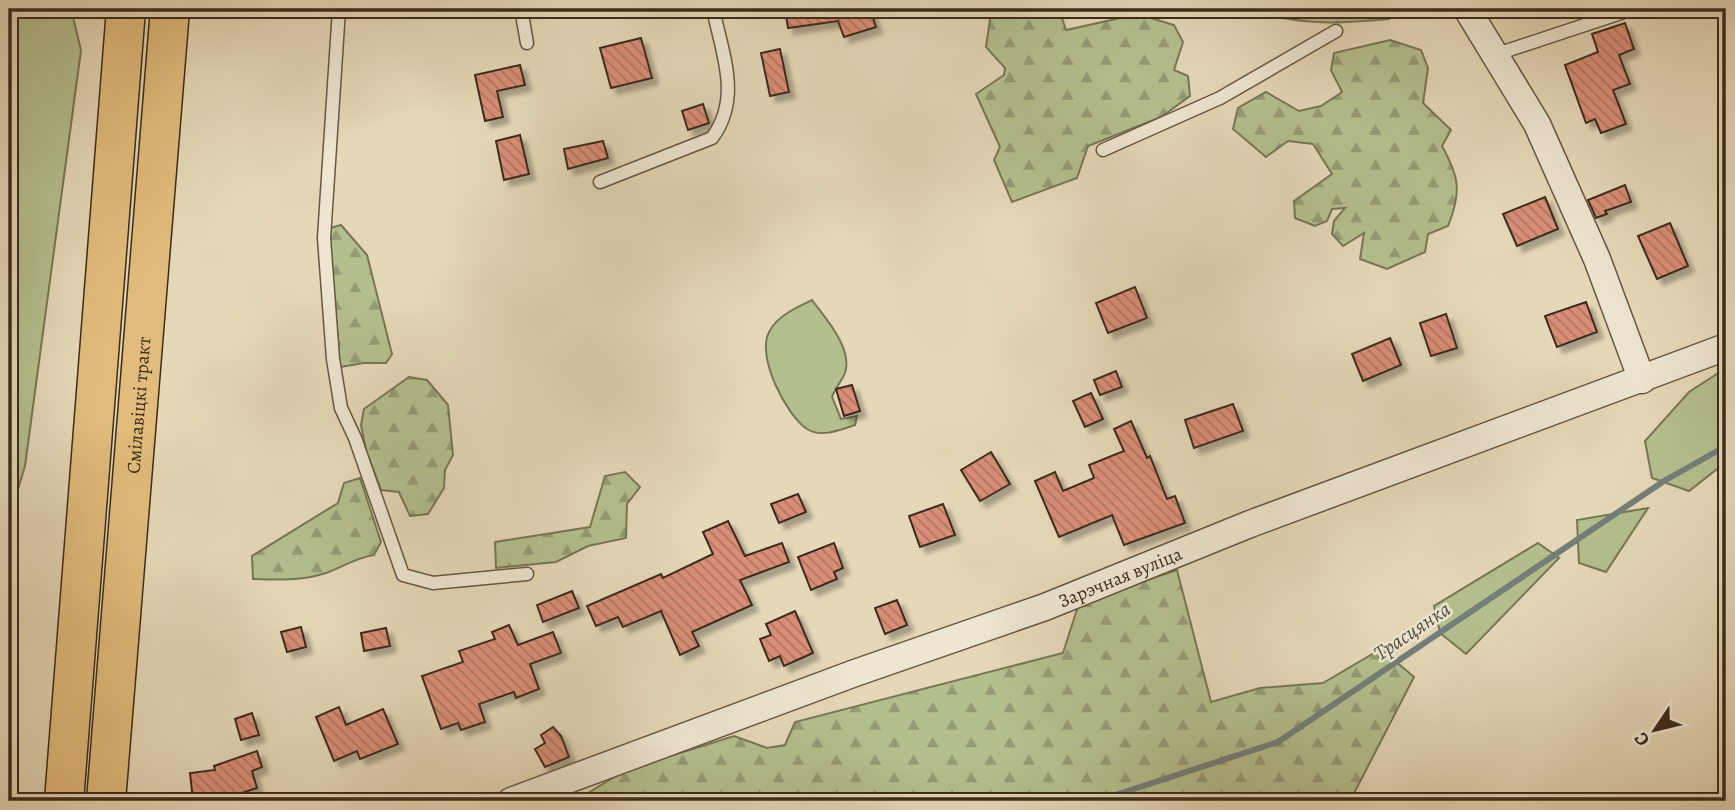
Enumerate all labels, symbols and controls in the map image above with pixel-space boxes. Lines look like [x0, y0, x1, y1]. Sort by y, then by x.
street label: Смілавіцкі тракт [120, 335, 158, 475]
street label: Зарэчная вуліца [1055, 541, 1186, 614]
water label: Трасцянка [1368, 595, 1456, 667]
north arrow [1620, 694, 1690, 764]
text: С [1628, 727, 1656, 751]

